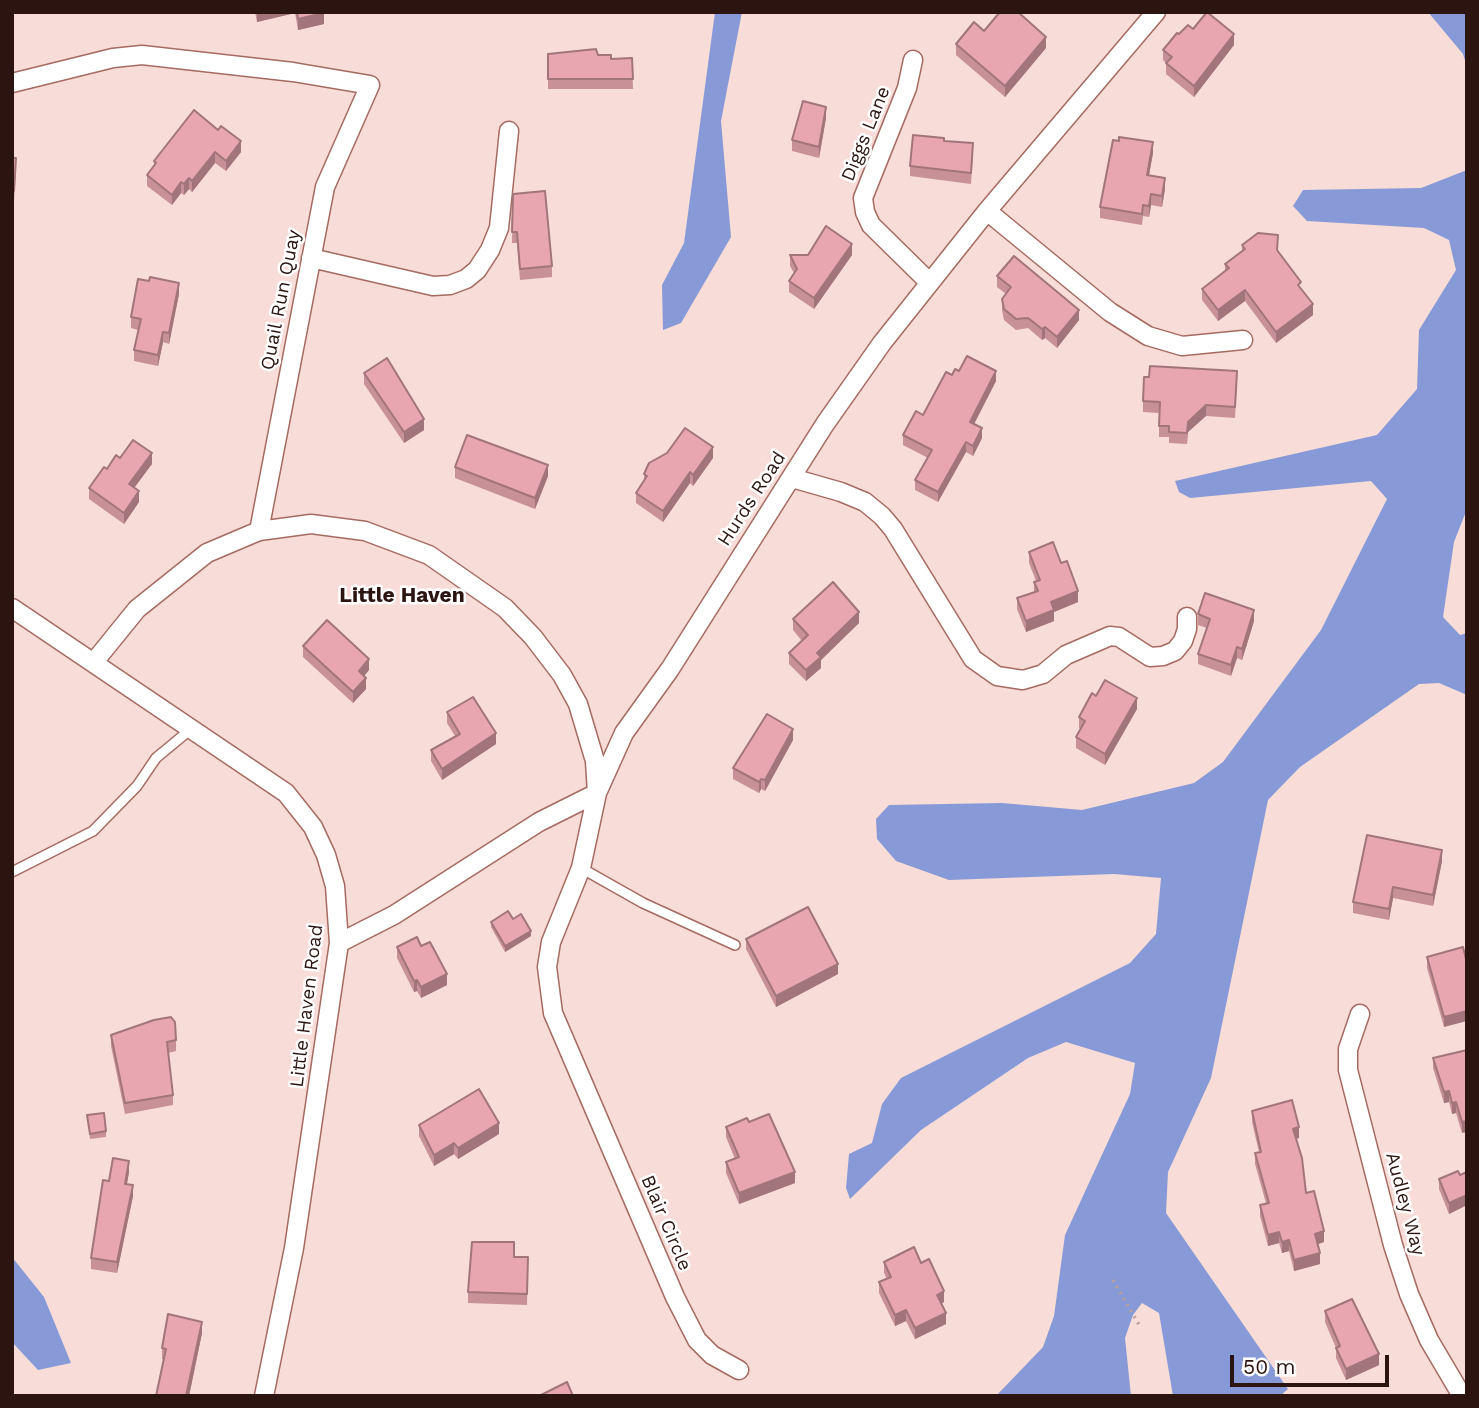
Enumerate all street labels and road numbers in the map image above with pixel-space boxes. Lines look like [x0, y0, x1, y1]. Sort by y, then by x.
street label: Diggs Lane [837, 83, 895, 185]
street label: Quail Run Quay [256, 228, 306, 372]
street label: Hurds Road [713, 448, 791, 550]
street label: Little Haven Road [286, 923, 328, 1089]
street label: Audley Way [1380, 1150, 1430, 1258]
street label: Blair Circle [636, 1172, 696, 1274]

